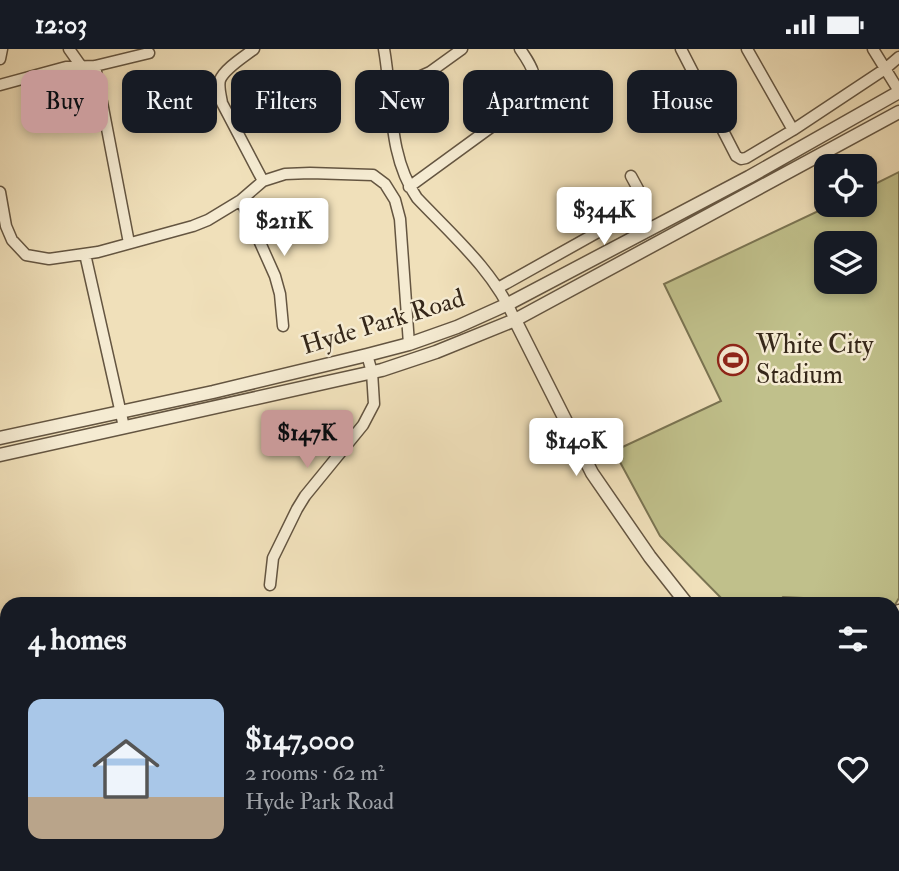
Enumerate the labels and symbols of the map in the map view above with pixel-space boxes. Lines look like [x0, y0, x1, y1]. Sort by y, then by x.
pin: $344K [555, 187, 653, 247]
pin: $211K [235, 199, 333, 258]
street label: Hyde Park Road [298, 282, 468, 362]
place label: White City Stadium [755, 329, 874, 391]
sports icon: White City Stadium [716, 343, 750, 377]
pin: $147K [258, 411, 356, 470]
pin: $140K [527, 419, 625, 478]

